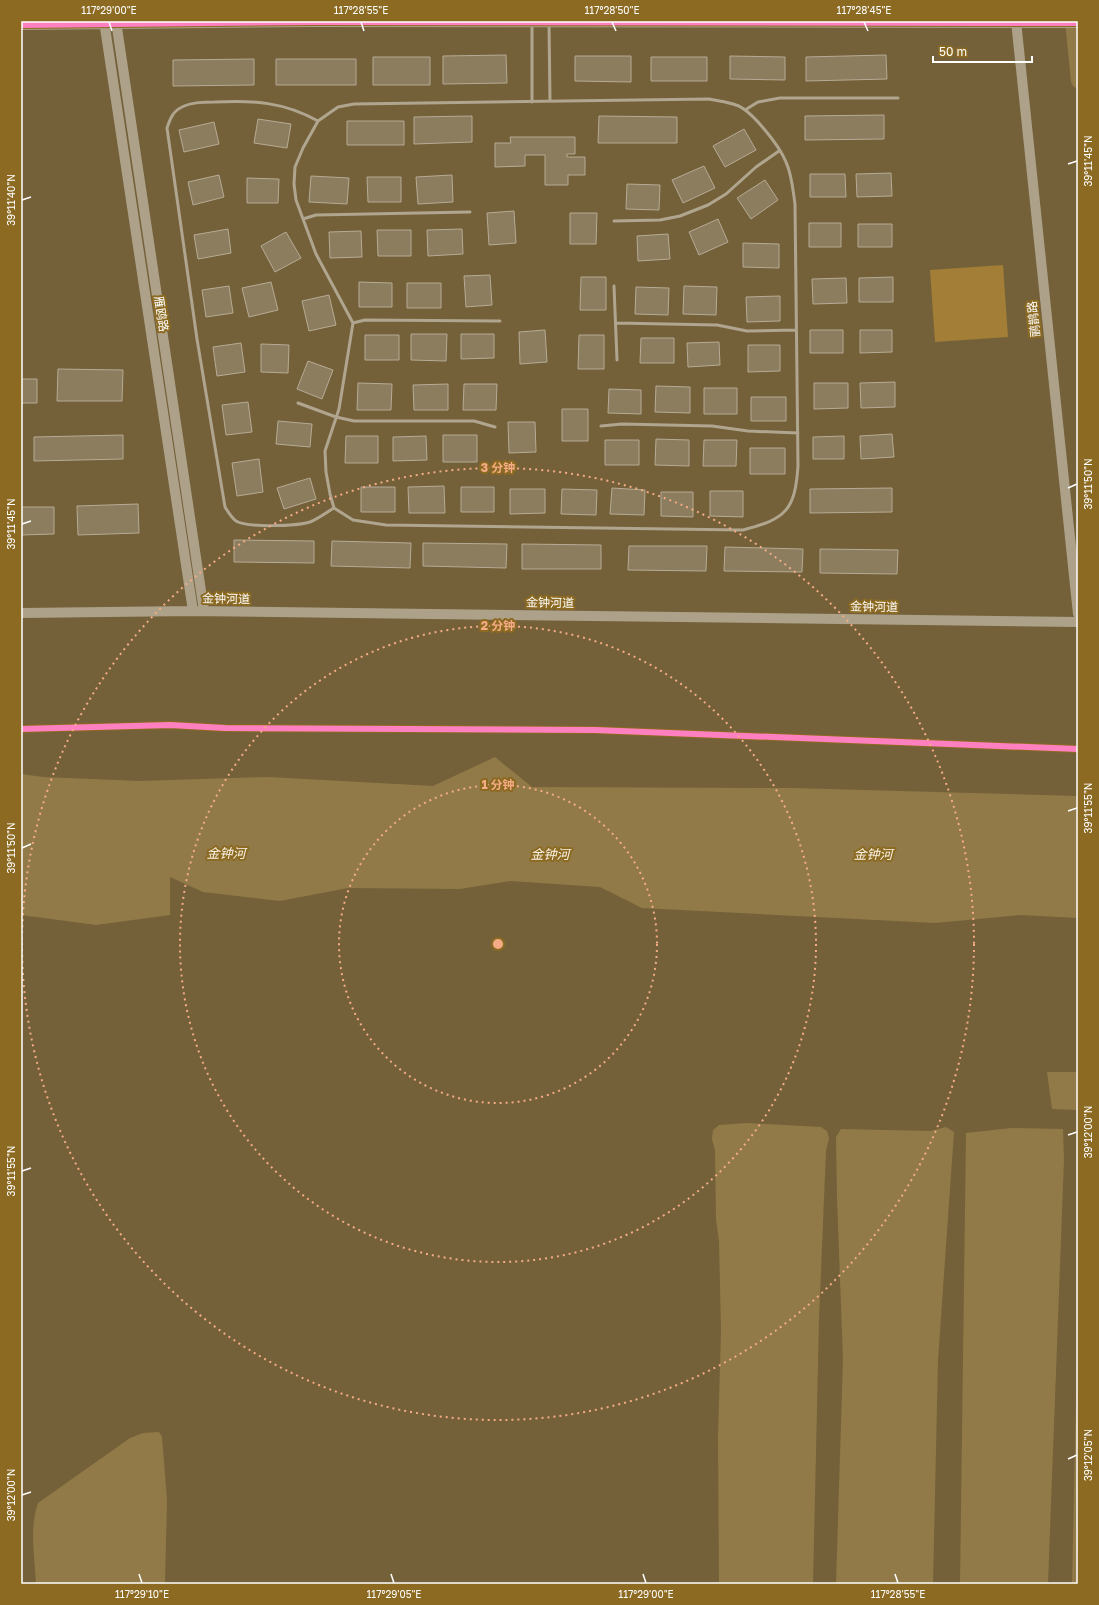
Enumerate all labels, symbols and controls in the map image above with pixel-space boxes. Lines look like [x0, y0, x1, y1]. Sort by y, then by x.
text: 117°29'00"E [81, 4, 137, 16]
text: 117°28'55"E [334, 4, 388, 16]
text: 117°28'50"E [585, 4, 640, 16]
text: 117°28'45"E [837, 4, 891, 16]
scale bar [933, 38, 1032, 64]
text: 50 m [939, 44, 967, 59]
text: 39°11'45"N [1082, 135, 1094, 187]
text: 39°11'40"N [5, 174, 17, 226]
street label: 雁鸥路 [151, 295, 172, 333]
street label: 鹂鹊路 [1024, 300, 1043, 338]
text: 39°11'50"N [1082, 458, 1094, 510]
text: 3 分钟 [481, 460, 515, 475]
text: 39°11'45"N [5, 498, 17, 550]
street label: 金钟河道 [202, 591, 250, 606]
street label: 金钟河道 [526, 595, 574, 610]
street label: 金钟河道 [850, 599, 898, 614]
text: 2 分钟 [481, 618, 515, 633]
text: 1 分钟 [481, 777, 515, 792]
text: 39°11'55"N [1082, 783, 1094, 833]
text: 39°11'50"N [5, 822, 17, 874]
water label: 金钟河 [206, 845, 248, 861]
water label: 金钟河 [530, 846, 572, 862]
water label: 金钟河 [853, 846, 895, 862]
centre of rings [491, 937, 505, 951]
text: 39°12'00"N [1082, 1106, 1094, 1158]
text: 39°11'55"N [5, 1146, 17, 1196]
text: 39°12'05"N [1082, 1429, 1094, 1481]
text: 39°12'00"N [5, 1469, 17, 1521]
text: 117°29'10"E [115, 1588, 169, 1600]
text: 117°29'05"E [367, 1588, 421, 1600]
text: 117°29'00"E [618, 1588, 674, 1600]
text: 117°28'55"E [871, 1588, 925, 1600]

